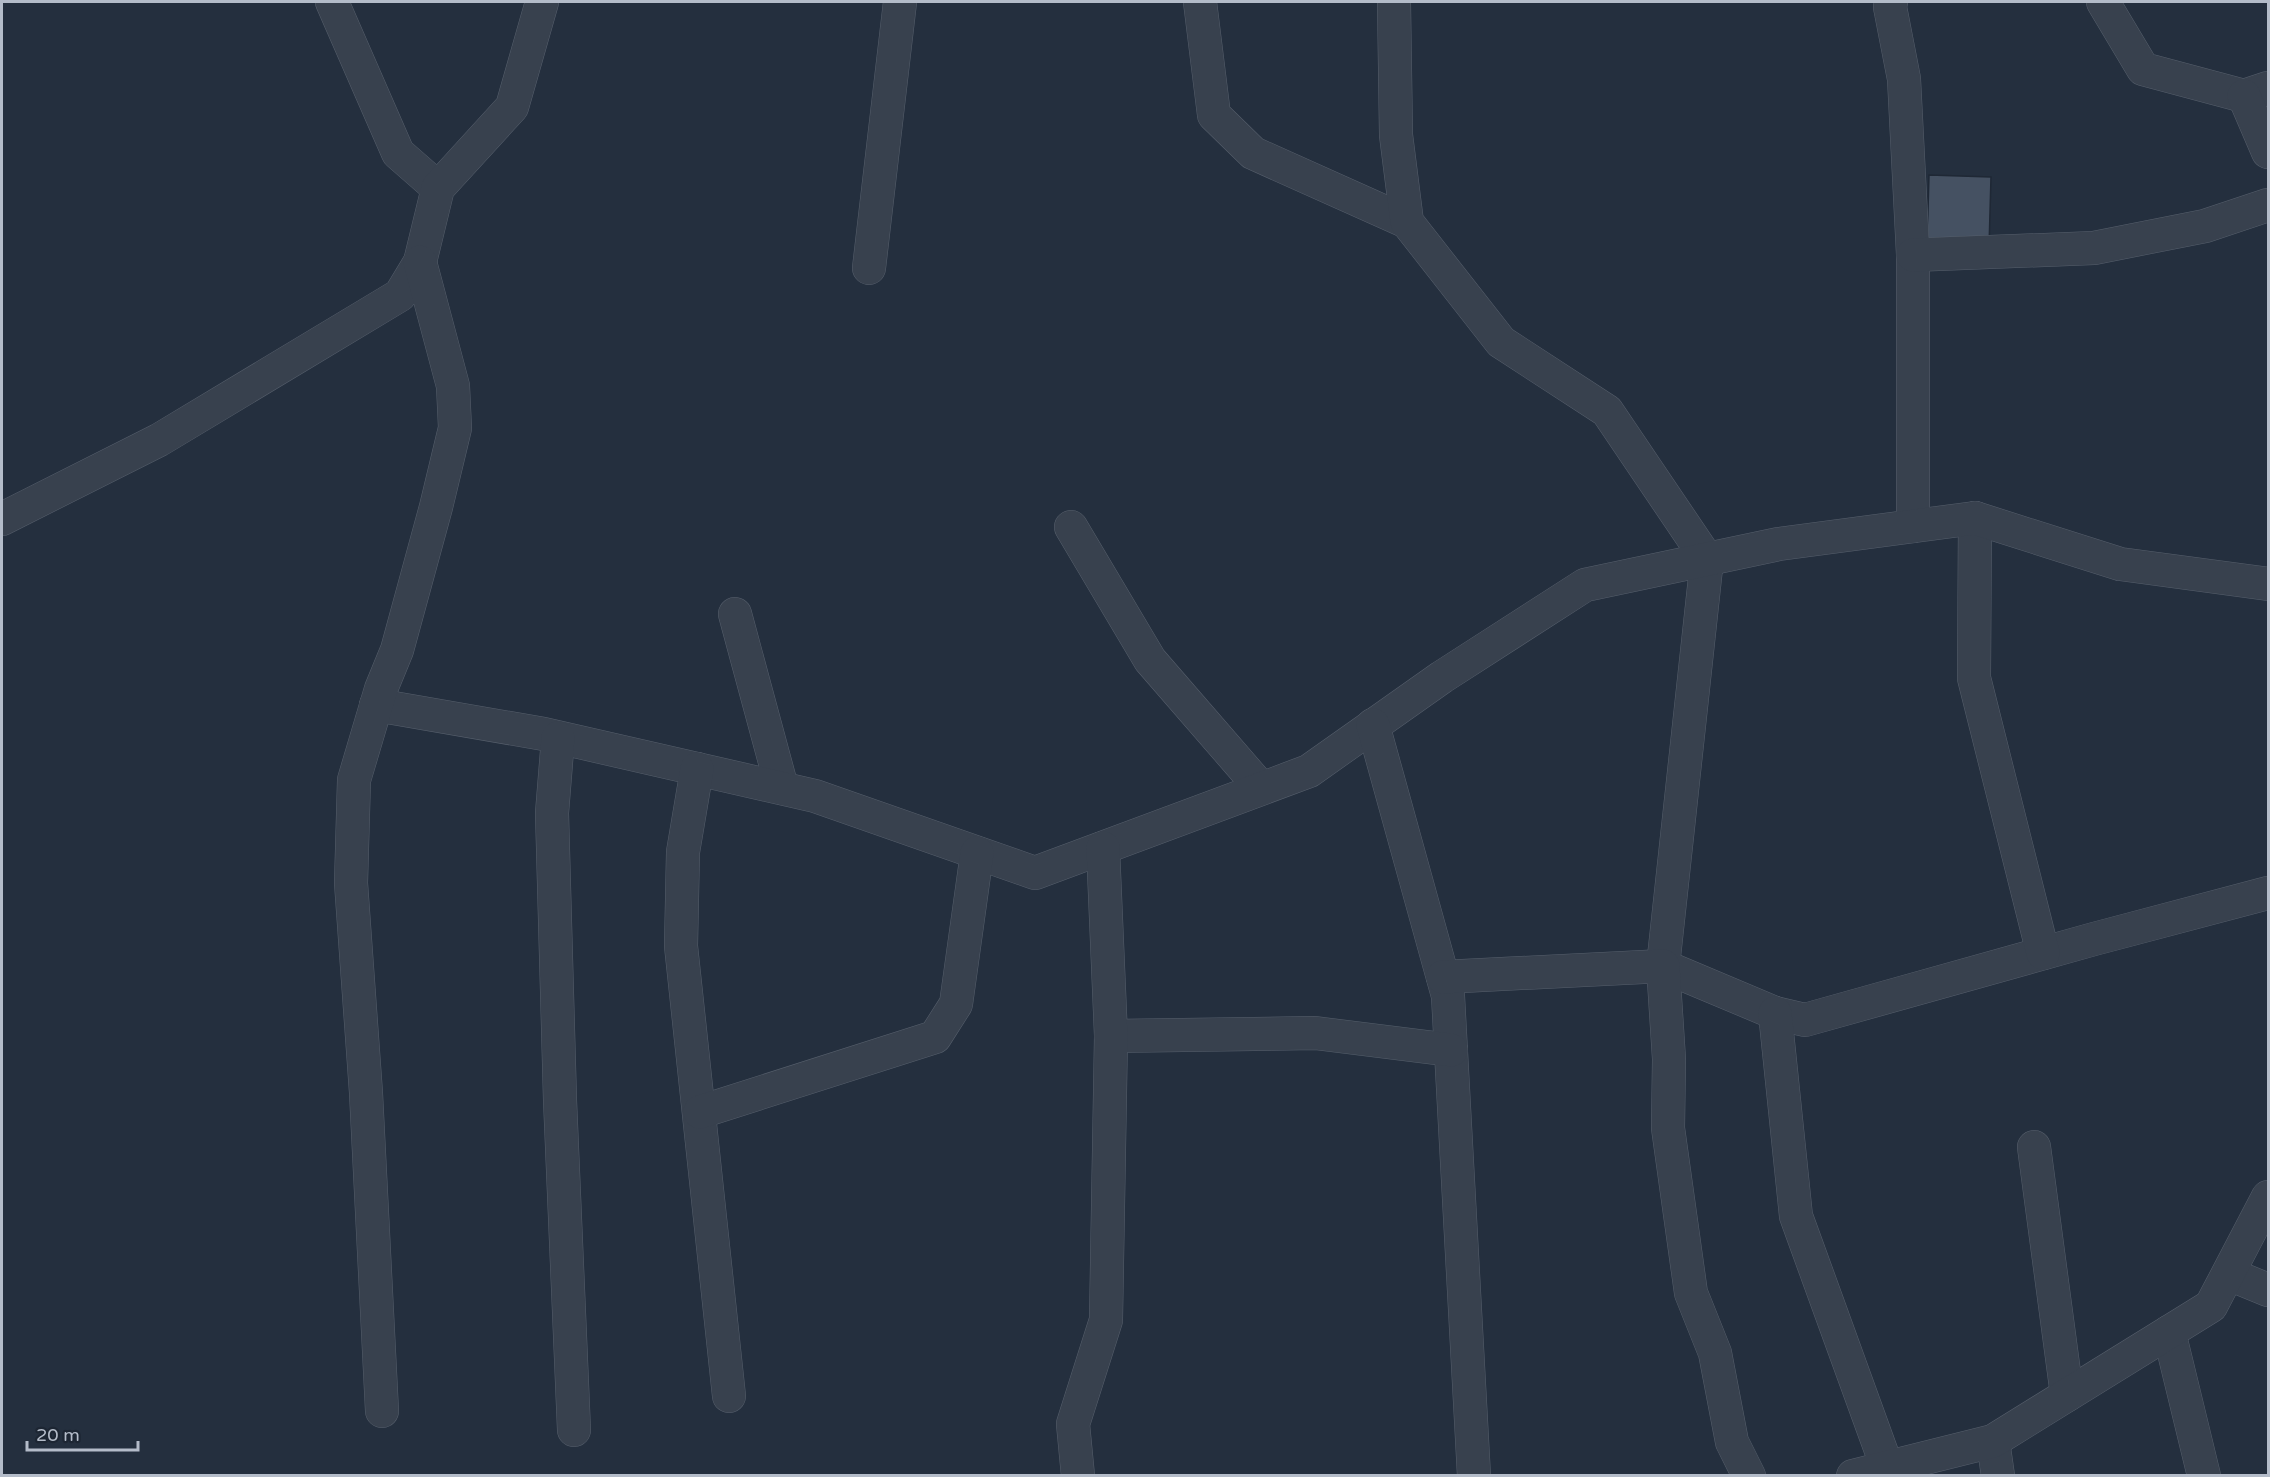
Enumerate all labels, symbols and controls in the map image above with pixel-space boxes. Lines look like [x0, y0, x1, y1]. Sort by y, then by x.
scale bar [27, 1414, 138, 1452]
text: 20 m [36, 1424, 80, 1446]

